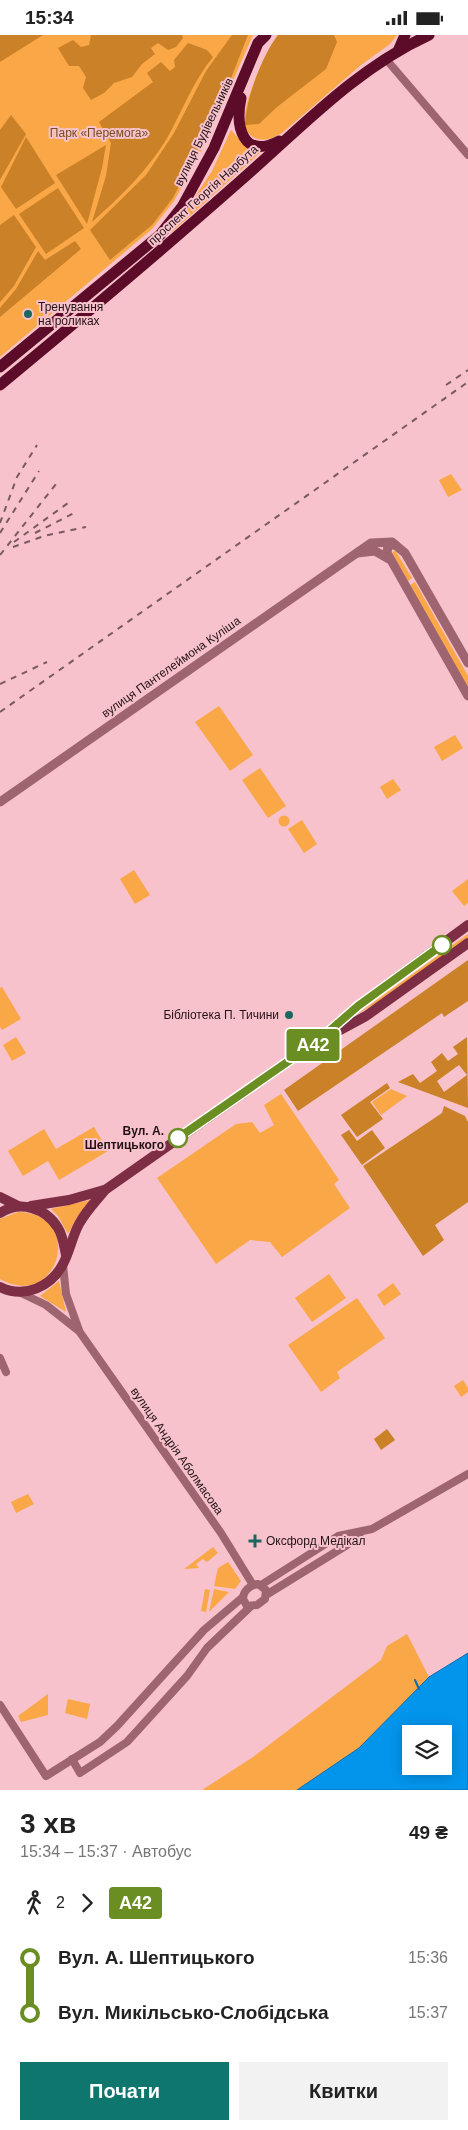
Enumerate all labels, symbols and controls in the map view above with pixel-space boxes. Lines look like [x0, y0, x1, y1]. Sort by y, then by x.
text: 15:34 [25, 7, 74, 28]
street label: вулиця Будівельників [172, 76, 236, 188]
park label: Парк «Перемога» [50, 126, 148, 140]
street label: проспект Георгія Нарбута [145, 142, 261, 248]
place label: Тренування на роликах [38, 300, 103, 328]
marker: Тренування на роликах [22, 308, 34, 320]
street label: вулиця Пантелеймона Куліша [99, 613, 243, 720]
unlabelled marker [432, 935, 452, 955]
place label: Бібліотека П. Тичини [163, 1008, 279, 1022]
marker: Бібліотека П. Тичини [283, 1009, 295, 1021]
line badge: А42 [284, 1029, 342, 1061]
text: А42 [296, 1035, 330, 1055]
place label: Вул. А. Шептицького [85, 1124, 164, 1152]
marker: Вул. А. Шептицького [168, 1128, 188, 1148]
street label: вулиця Андрія Аболмасова [128, 1385, 227, 1518]
marker: Оксфорд Медікал [248, 1534, 262, 1548]
place label: Оксфорд Медікал [266, 1534, 365, 1548]
map controls [402, 1725, 452, 1775]
button: layers [402, 1725, 452, 1775]
text: 3 хв [20, 1808, 76, 1839]
text: 49 ₴ [409, 1822, 448, 1843]
text: 15:34 – 15:37 · Автобус [20, 1843, 192, 1860]
icon: walk [20, 1889, 48, 1917]
icon: forward [73, 1889, 101, 1917]
text: А42 [119, 1893, 152, 1913]
text: 2 [56, 1894, 65, 1911]
text: Вул. А. Шептицького [58, 1947, 255, 1968]
text: 15:36 [408, 1949, 448, 1966]
text: Вул. Микільсько-Слобідська [58, 2002, 328, 2023]
text: 15:37 [408, 2004, 448, 2021]
button: Почати [20, 2062, 229, 2120]
button: Квитки [239, 2062, 448, 2120]

